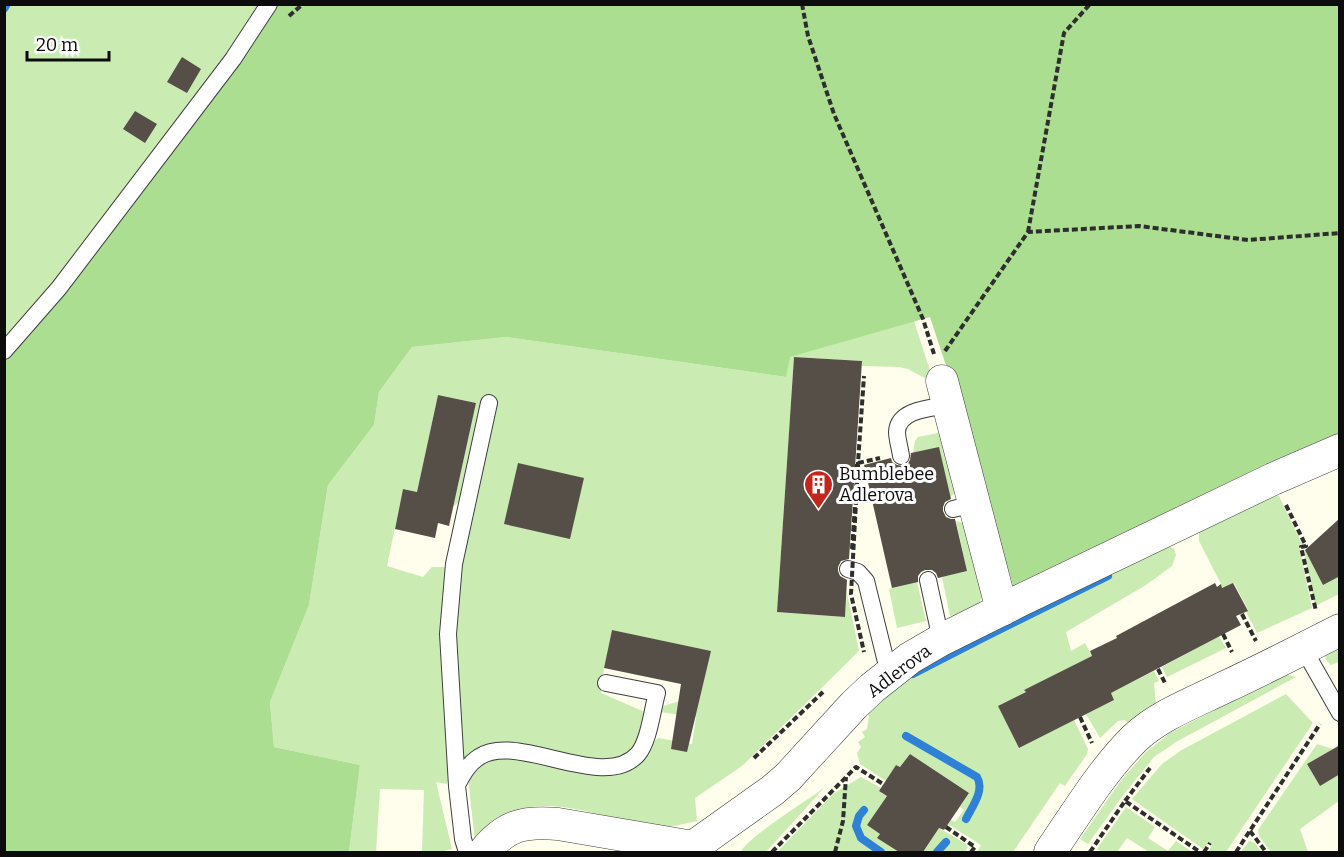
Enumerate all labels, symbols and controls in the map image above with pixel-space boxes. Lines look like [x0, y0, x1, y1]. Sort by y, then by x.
scale bar [27, 24, 110, 62]
text: 20 m [36, 34, 78, 56]
place label: Bumblebee Adlerova [839, 463, 934, 506]
building icon: Bumblebee Adlerova [802, 468, 834, 510]
street label: Adlerova [863, 640, 936, 702]

